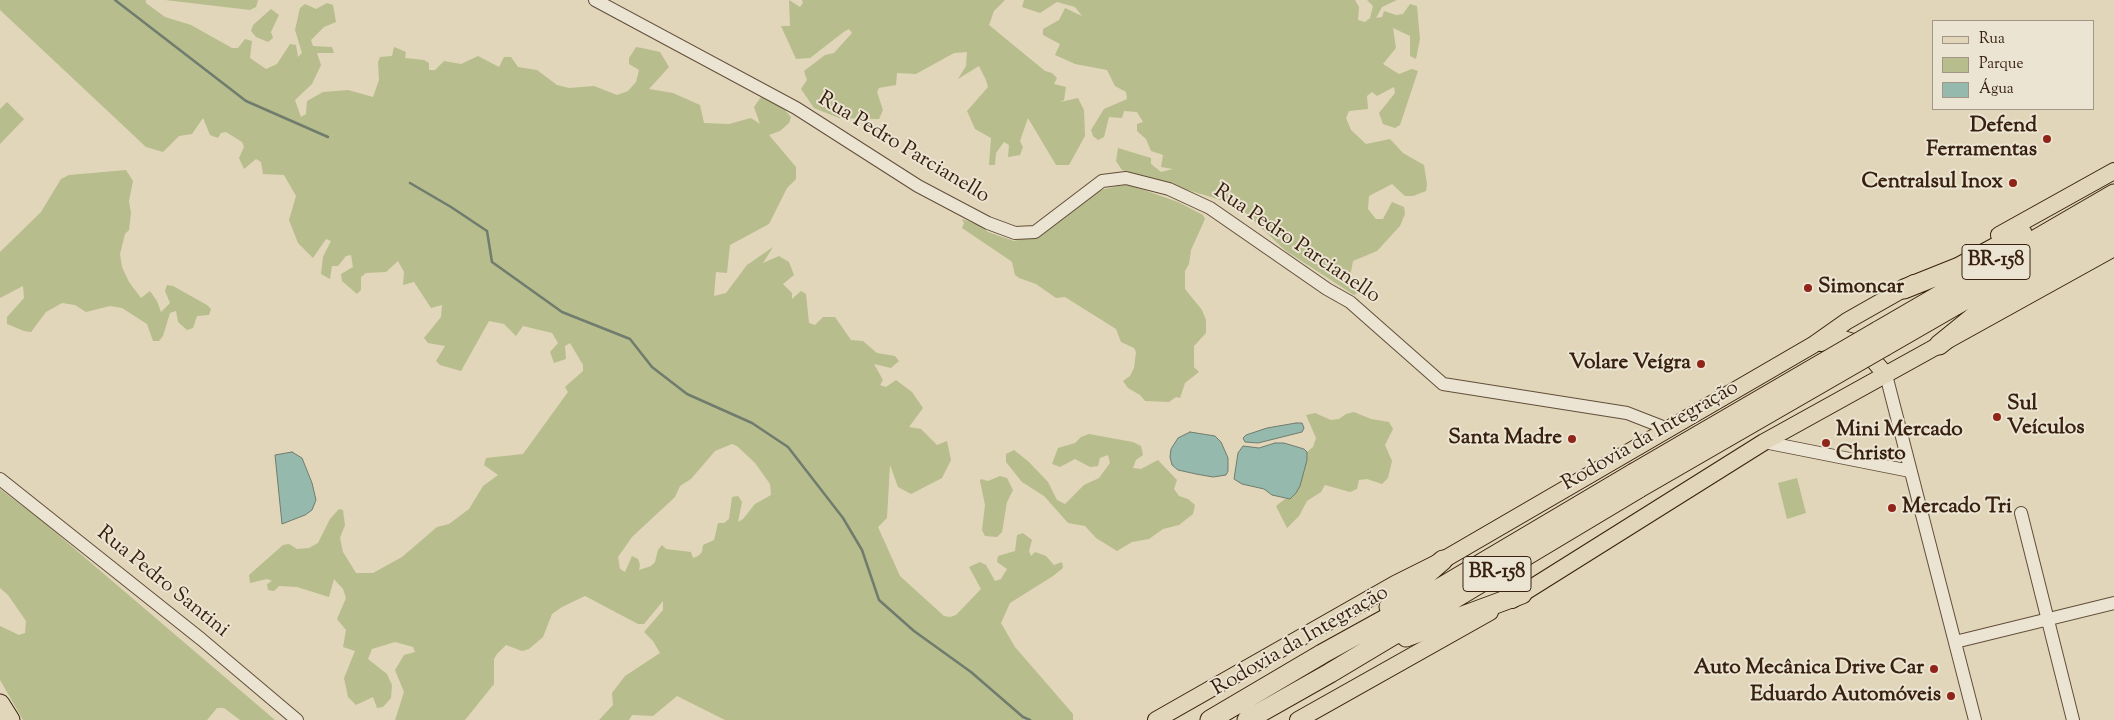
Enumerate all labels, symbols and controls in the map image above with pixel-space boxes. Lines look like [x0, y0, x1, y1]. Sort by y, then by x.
legend [1932, 20, 2094, 110]
text: Rua [1979, 29, 2005, 50]
text: Parque [1979, 54, 2023, 75]
text: Água [1979, 79, 2014, 100]
street label: Rua Pedro Parcianello [813, 88, 993, 210]
place label: Defend Ferramentas [1926, 114, 2037, 164]
marker: Defend Ferramentas [2041, 133, 2053, 145]
place label: Centralsul Inox [1862, 170, 2003, 196]
marker: Centralsul Inox [2007, 177, 2019, 189]
street label: Rua Pedro Parcianello [1208, 180, 1384, 310]
road number: BR-158 [1962, 244, 2030, 280]
place label: Simoncar [1818, 275, 1904, 301]
marker: Simoncar [1802, 282, 1814, 294]
place label: Volare Veígra [1569, 351, 1691, 377]
marker: Volare Veígra [1695, 358, 1707, 370]
street label: Rodovia da Integração [1558, 376, 1744, 498]
place label: Sul Veículos [2007, 392, 2085, 442]
marker: Sul Veículos [1991, 411, 2003, 423]
place label: Mini Mercado Christo [1836, 418, 1963, 468]
place label: Santa Madre [1448, 426, 1562, 452]
marker: Santa Madre [1566, 433, 1578, 445]
marker: Mini Mercado Christo [1820, 437, 1832, 449]
place label: Mercado Tri [1902, 495, 2012, 521]
marker: Mercado Tri [1886, 502, 1898, 514]
street label: Rua Pedro Santini [91, 522, 233, 644]
road number: BR-158 [1463, 556, 1531, 592]
street label: Rodovia da Integração [1208, 581, 1394, 703]
place label: Auto Mecânica Drive Car [1694, 656, 1924, 682]
marker: Auto Mecânica Drive Car [1928, 663, 1940, 675]
place label: Eduardo Automóveis [1750, 683, 1941, 709]
marker: Eduardo Automóveis [1945, 690, 1957, 702]

